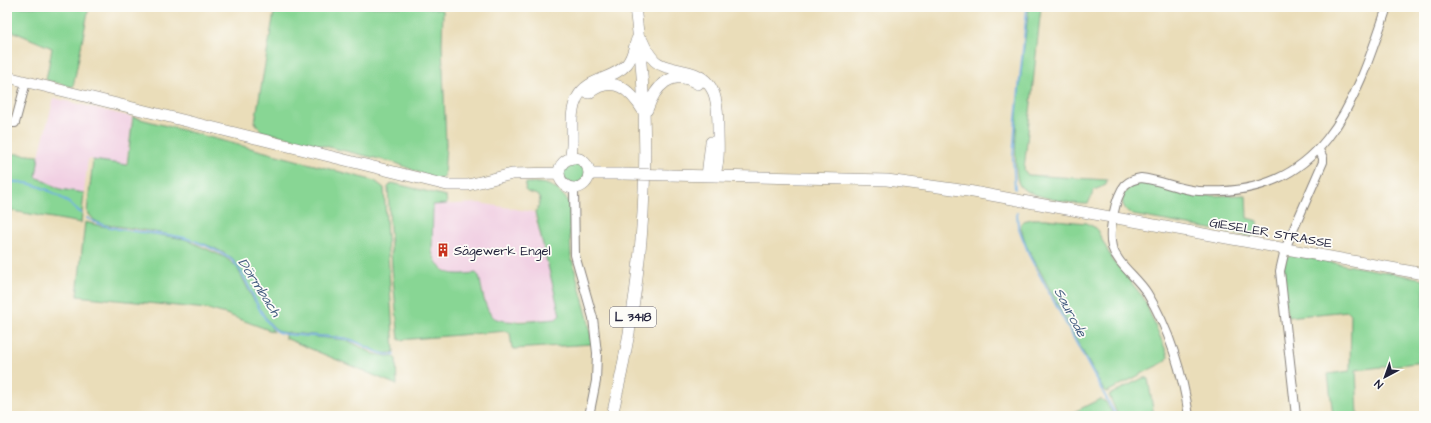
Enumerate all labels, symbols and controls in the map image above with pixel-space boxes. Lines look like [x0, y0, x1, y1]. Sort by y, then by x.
street label: GIESELER STRASSE [1208, 213, 1334, 253]
building icon: Sägewerk Engel [435, 242, 451, 258]
place label: Sägewerk Engel [454, 242, 551, 261]
water label: Dörmbach [233, 254, 286, 322]
water label: Saurode [1049, 284, 1092, 342]
road number: L 3418 [610, 307, 656, 327]
north arrow [1365, 357, 1405, 397]
text: N [1371, 376, 1386, 392]

